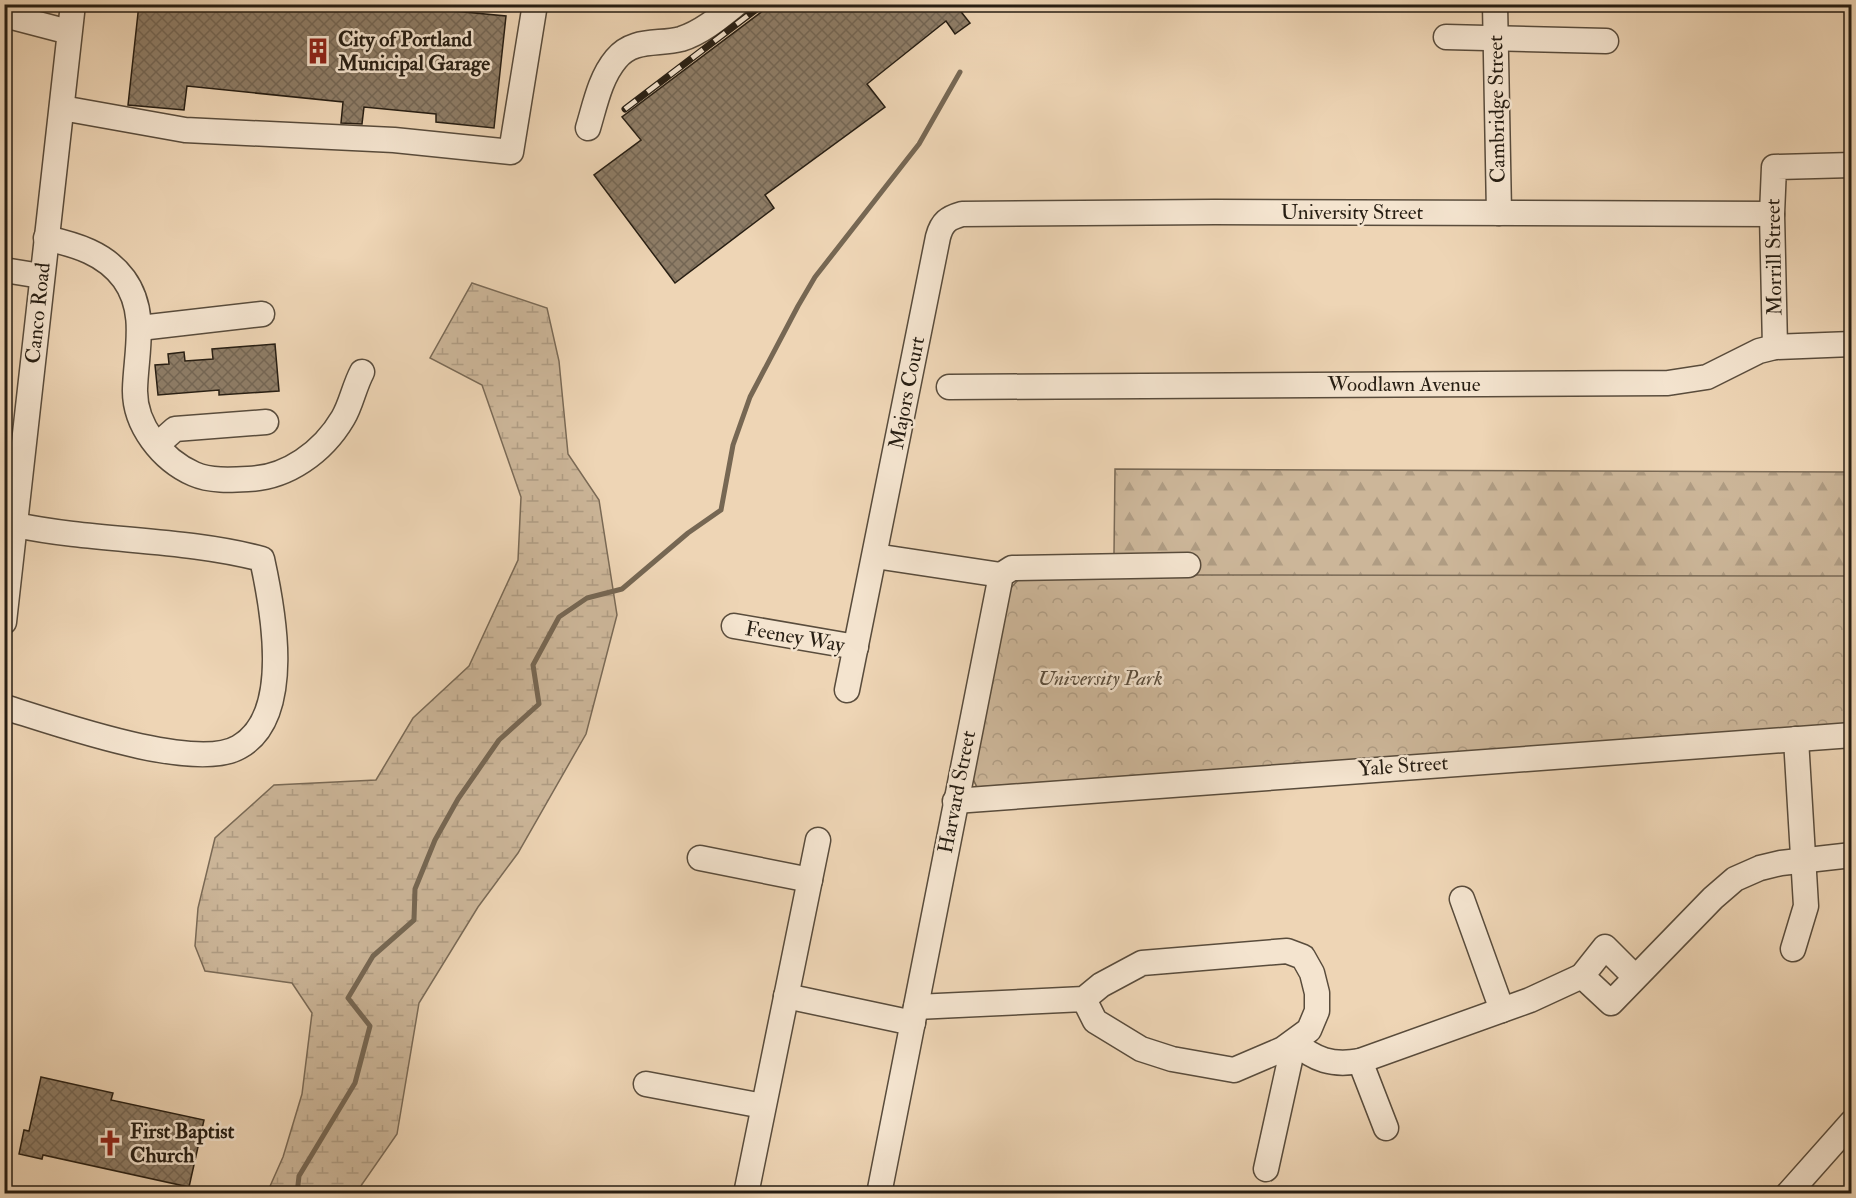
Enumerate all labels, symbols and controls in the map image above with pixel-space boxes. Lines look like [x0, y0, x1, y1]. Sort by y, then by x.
place label: City of Portland Municipal Garage [337, 26, 490, 77]
street label: Cambridge Street [1482, 35, 1512, 183]
building icon: City of Portland Municipal Garage [303, 36, 333, 66]
street label: Morrill Street [1759, 198, 1789, 316]
street label: University Street [1281, 199, 1424, 226]
street label: Canco Road [19, 260, 57, 365]
street label: Majors Court [883, 334, 931, 452]
street label: Woodlawn Avenue [1327, 371, 1481, 398]
street label: Feeney Way [743, 615, 848, 659]
park label: University Park [1037, 665, 1163, 692]
street label: Harvard Street [932, 728, 982, 856]
street label: Yale Street [1357, 749, 1449, 783]
place label: First Baptist Church [130, 1118, 234, 1169]
church icon: First Baptist Church [95, 1128, 125, 1158]

